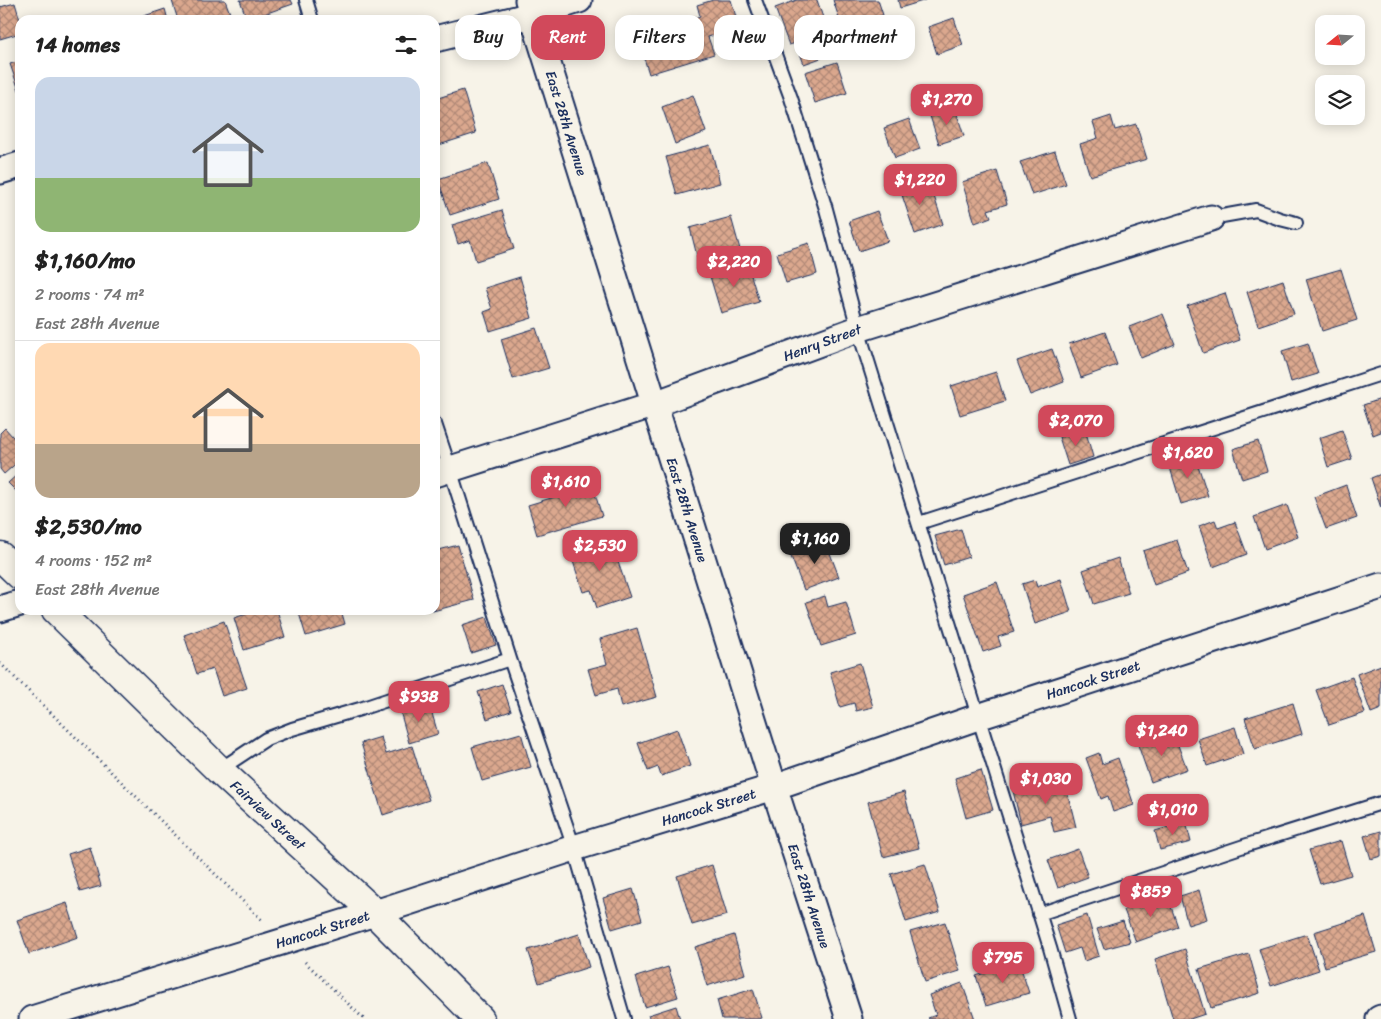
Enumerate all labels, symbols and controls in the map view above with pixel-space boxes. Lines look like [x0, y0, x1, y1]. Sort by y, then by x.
chip: Buy [455, 15, 521, 60]
chip: Rent [531, 15, 605, 60]
chip: Filters [615, 15, 704, 60]
chip: New [714, 15, 784, 60]
chip: Apartment [794, 15, 915, 60]
north arrow [1315, 15, 1365, 65]
map controls [1315, 15, 1365, 125]
text: 14 homes [35, 26, 120, 64]
icon: filters [392, 31, 420, 59]
street label: East 28th Avenue [538, 68, 594, 179]
button: layers [1315, 75, 1365, 125]
pin: $1,270 [906, 84, 988, 126]
text: $1,270 [922, 85, 972, 114]
icon: home [183, 110, 273, 200]
pin: $1,220 [879, 164, 961, 206]
text: $1,220 [895, 165, 945, 194]
text: $1,160/mo [35, 242, 135, 280]
pin: $2,220 [693, 246, 775, 288]
text: $2,220 [708, 247, 760, 276]
text: 2 rooms · 74 m² [35, 280, 145, 309]
text: East 28th Avenue [35, 309, 159, 338]
street label: Henry Street [779, 316, 866, 369]
icon: home [183, 375, 273, 465]
pin: $2,070 [1035, 404, 1117, 447]
text: $2,070 [1049, 406, 1103, 435]
pin: $1,620 [1147, 436, 1229, 479]
text: $1,620 [1163, 438, 1213, 467]
street label: East 28th Avenue [659, 454, 715, 566]
pin: $1,610 [525, 466, 607, 508]
text: $1,610 [542, 467, 590, 496]
text: $2,530/mo [35, 508, 142, 546]
pin: $1,160 [774, 522, 856, 565]
text: $1,160 [791, 524, 839, 553]
pin: $2,530 [559, 530, 641, 572]
text: $2,530 [574, 531, 626, 560]
text: 4 rooms · 152 m² [35, 546, 152, 575]
text: East 28th Avenue [35, 575, 159, 604]
street label: Hancock Street [1043, 653, 1144, 707]
pin: $938 [389, 680, 449, 723]
text: $938 [399, 682, 439, 711]
pin: $1,240 [1121, 714, 1203, 757]
text: $1,240 [1136, 716, 1188, 745]
pin: $1,030 [1005, 762, 1087, 805]
text: $1,030 [1021, 764, 1071, 793]
street label: Fairview Street [224, 774, 312, 858]
street label: Hancock Street [658, 781, 759, 834]
pin: $1,010 [1132, 794, 1214, 836]
text: $1,010 [1148, 795, 1198, 824]
street label: East 28th Avenue [780, 840, 837, 952]
pin: $859 [1121, 876, 1181, 918]
text: $859 [1131, 877, 1171, 906]
street label: Hancock Street [272, 903, 373, 956]
pin: $795 [973, 942, 1033, 984]
text: $795 [983, 943, 1023, 972]

